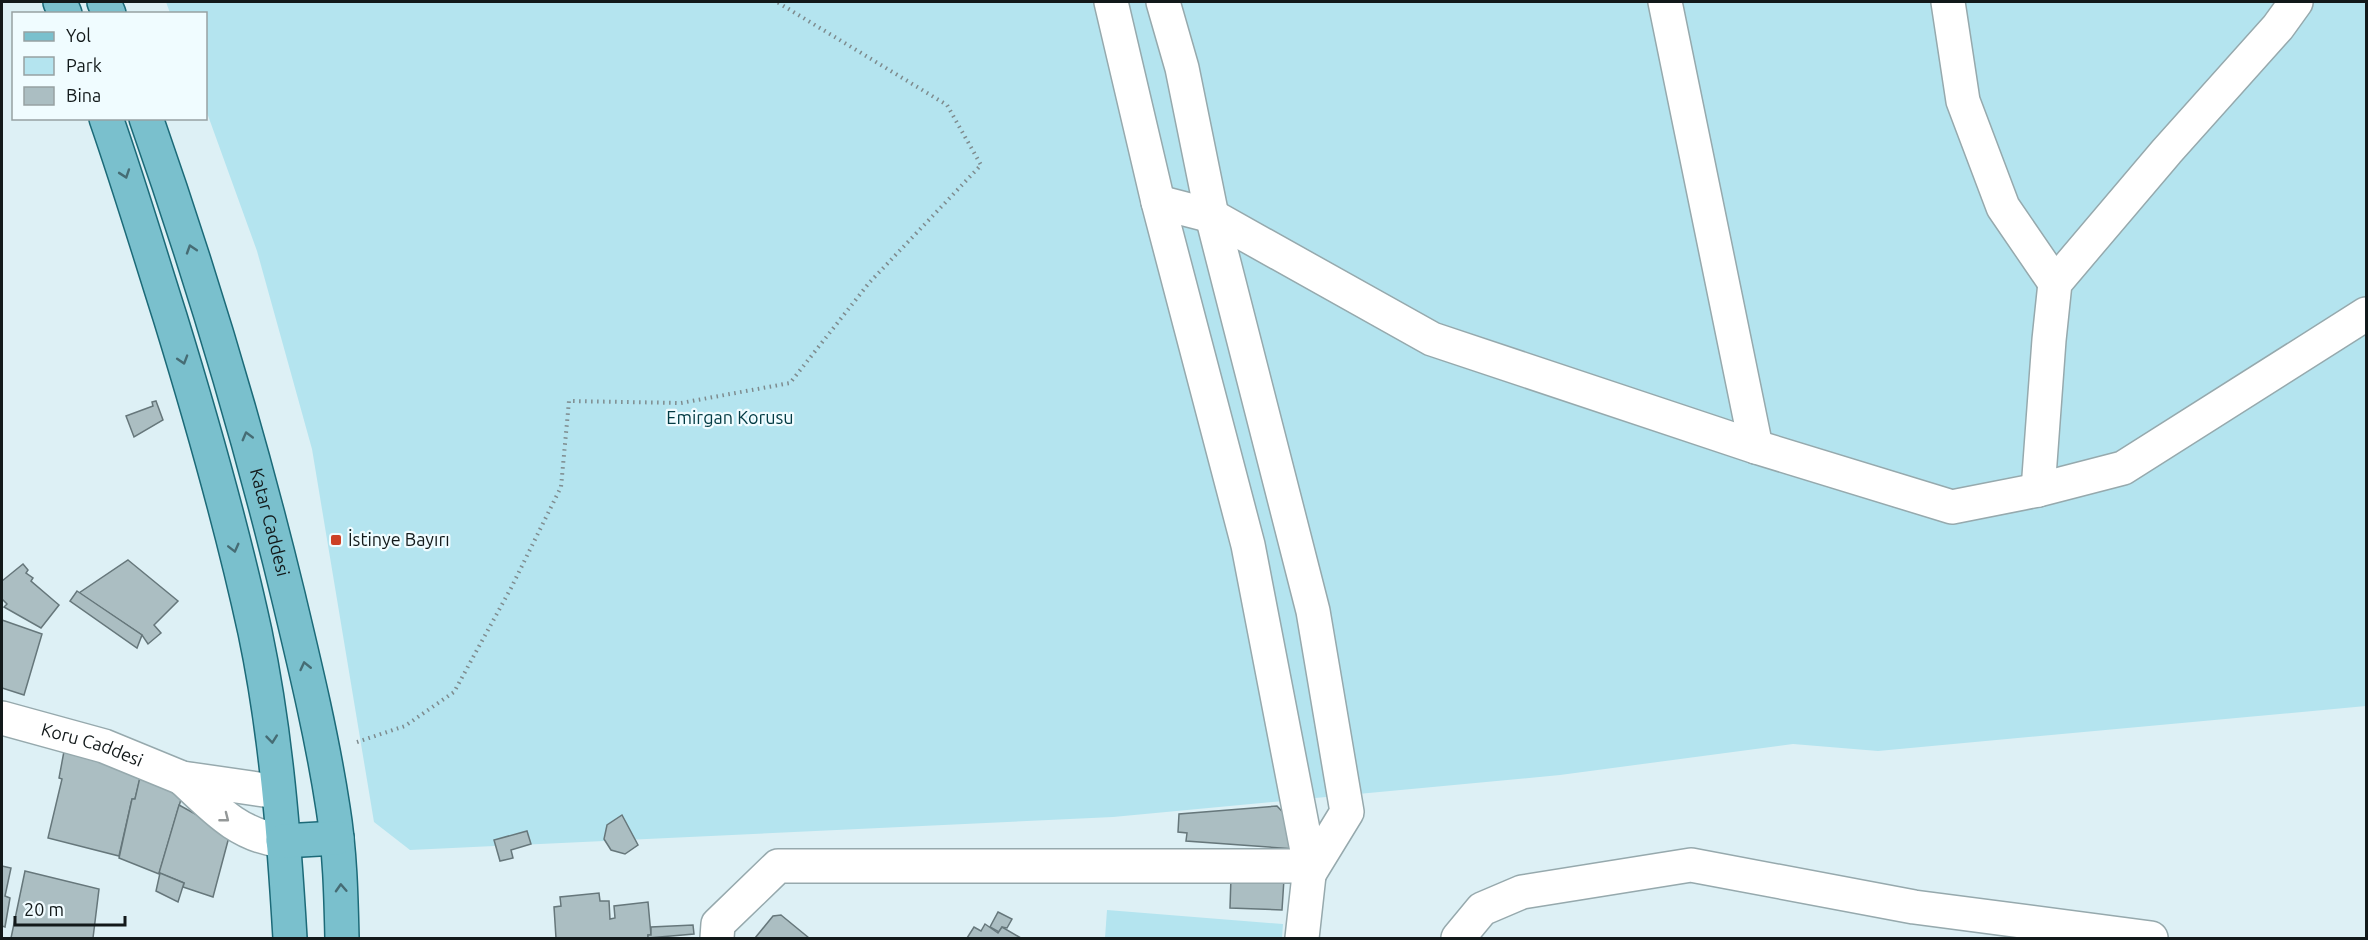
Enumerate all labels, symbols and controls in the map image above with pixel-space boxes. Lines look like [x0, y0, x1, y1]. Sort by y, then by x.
legend [12, 12, 207, 120]
text: Yol [66, 25, 91, 45]
text: Park [66, 55, 102, 75]
text: Bina [66, 85, 101, 105]
one-way arrow [118, 168, 131, 179]
one-way arrow [186, 244, 199, 255]
one-way arrow [176, 354, 188, 365]
park label: Emirgan Korusu [666, 407, 794, 427]
one-way arrow [242, 431, 254, 442]
street label: Katar Caddesi [247, 466, 294, 578]
place label: İstinye Bayırı [348, 529, 450, 549]
marker: İstinye Bayırı [329, 533, 343, 547]
one-way arrow [227, 543, 240, 553]
one-way arrow [299, 661, 312, 671]
street label: Koru Caddesi [39, 718, 146, 770]
one-way arrow [265, 735, 278, 744]
one-way arrow [218, 810, 229, 821]
one-way arrow [334, 883, 347, 892]
scale bar [15, 889, 124, 927]
text: 20 m [24, 899, 64, 919]

